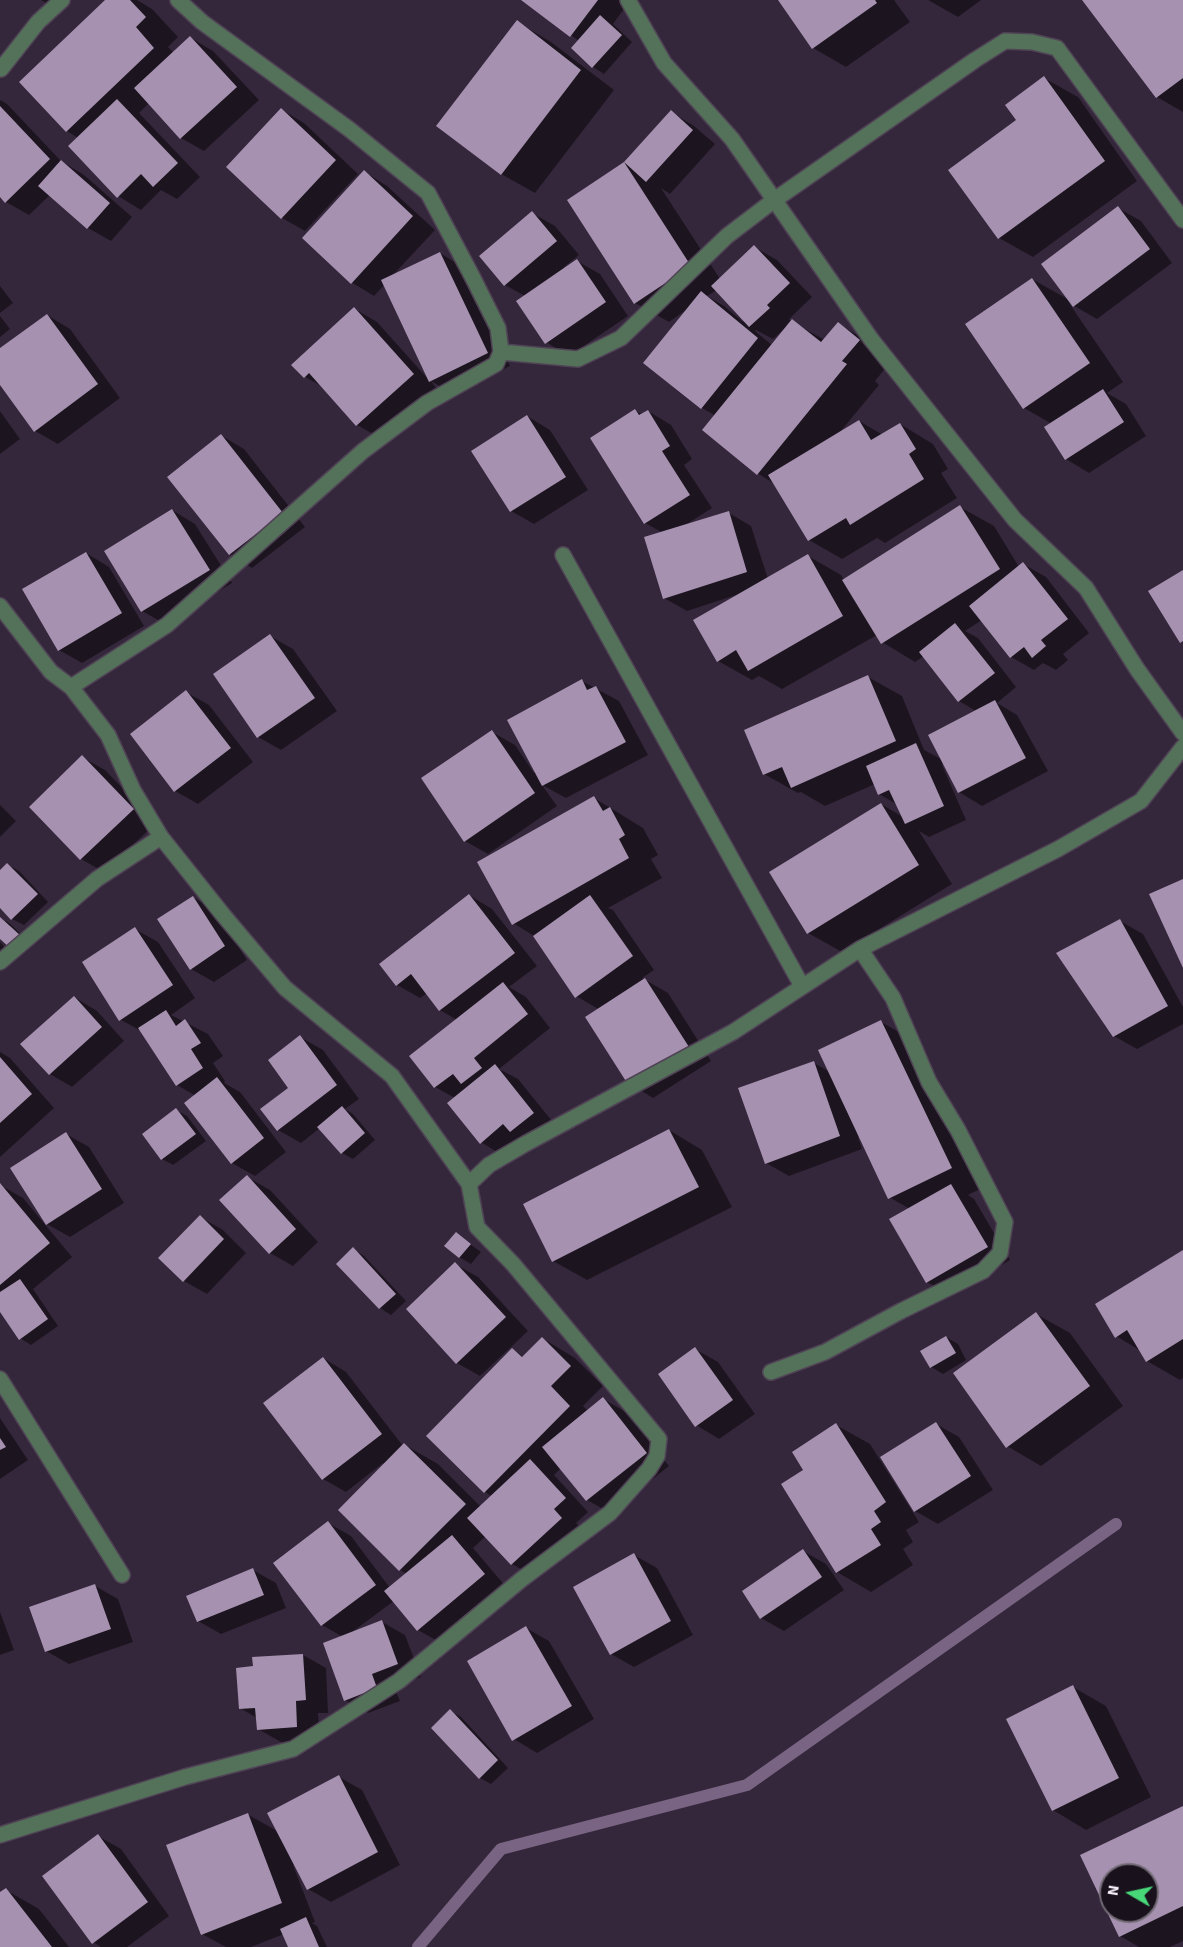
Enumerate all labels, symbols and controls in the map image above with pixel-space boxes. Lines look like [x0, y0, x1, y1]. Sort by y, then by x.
north arrow [1099, 1863, 1159, 1923]
text: N [1101, 1884, 1125, 1897]

